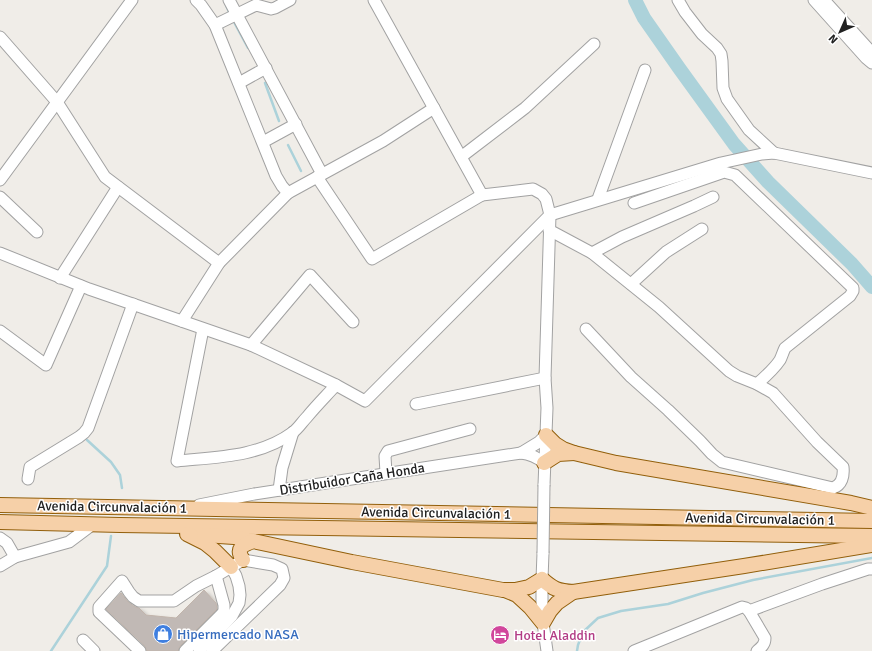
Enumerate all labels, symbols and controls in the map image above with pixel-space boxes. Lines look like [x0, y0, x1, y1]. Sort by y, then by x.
north arrow [820, 12, 860, 52]
text: N [826, 31, 841, 46]
street label: Distribuidor Caña Honda [278, 459, 426, 499]
street label: Avenida Circunvalación 1 [37, 497, 187, 517]
street label: Avenida Circunvalación 1 [361, 503, 511, 523]
street label: Avenida Circunvalación 1 [685, 509, 835, 529]
shop icon: Hipermercado NASA [152, 623, 174, 645]
hotel icon: Hotel Aladdin [489, 624, 511, 646]
place label: Hipermercado NASA [177, 626, 299, 643]
place label: Hotel Aladdin [514, 627, 595, 644]

